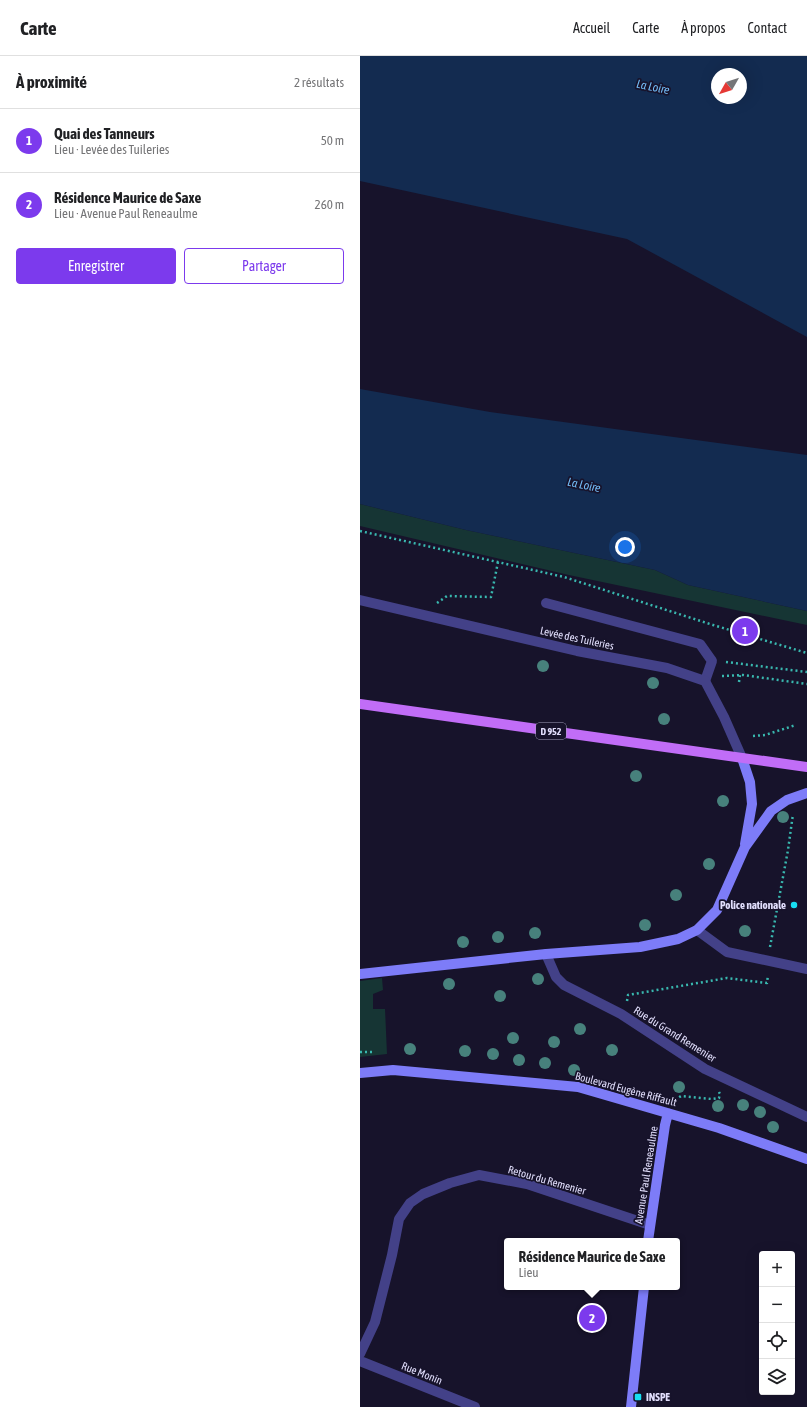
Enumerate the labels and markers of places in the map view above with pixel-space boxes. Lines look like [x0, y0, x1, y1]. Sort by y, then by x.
pin: 1 [732, 616, 758, 646]
place label: Police nationale [720, 899, 786, 911]
marker: Police nationale [789, 900, 799, 910]
pin: 2 [579, 1303, 605, 1333]
place label: INSPE [646, 1391, 670, 1403]
marker: INSPE [633, 1392, 643, 1402]

